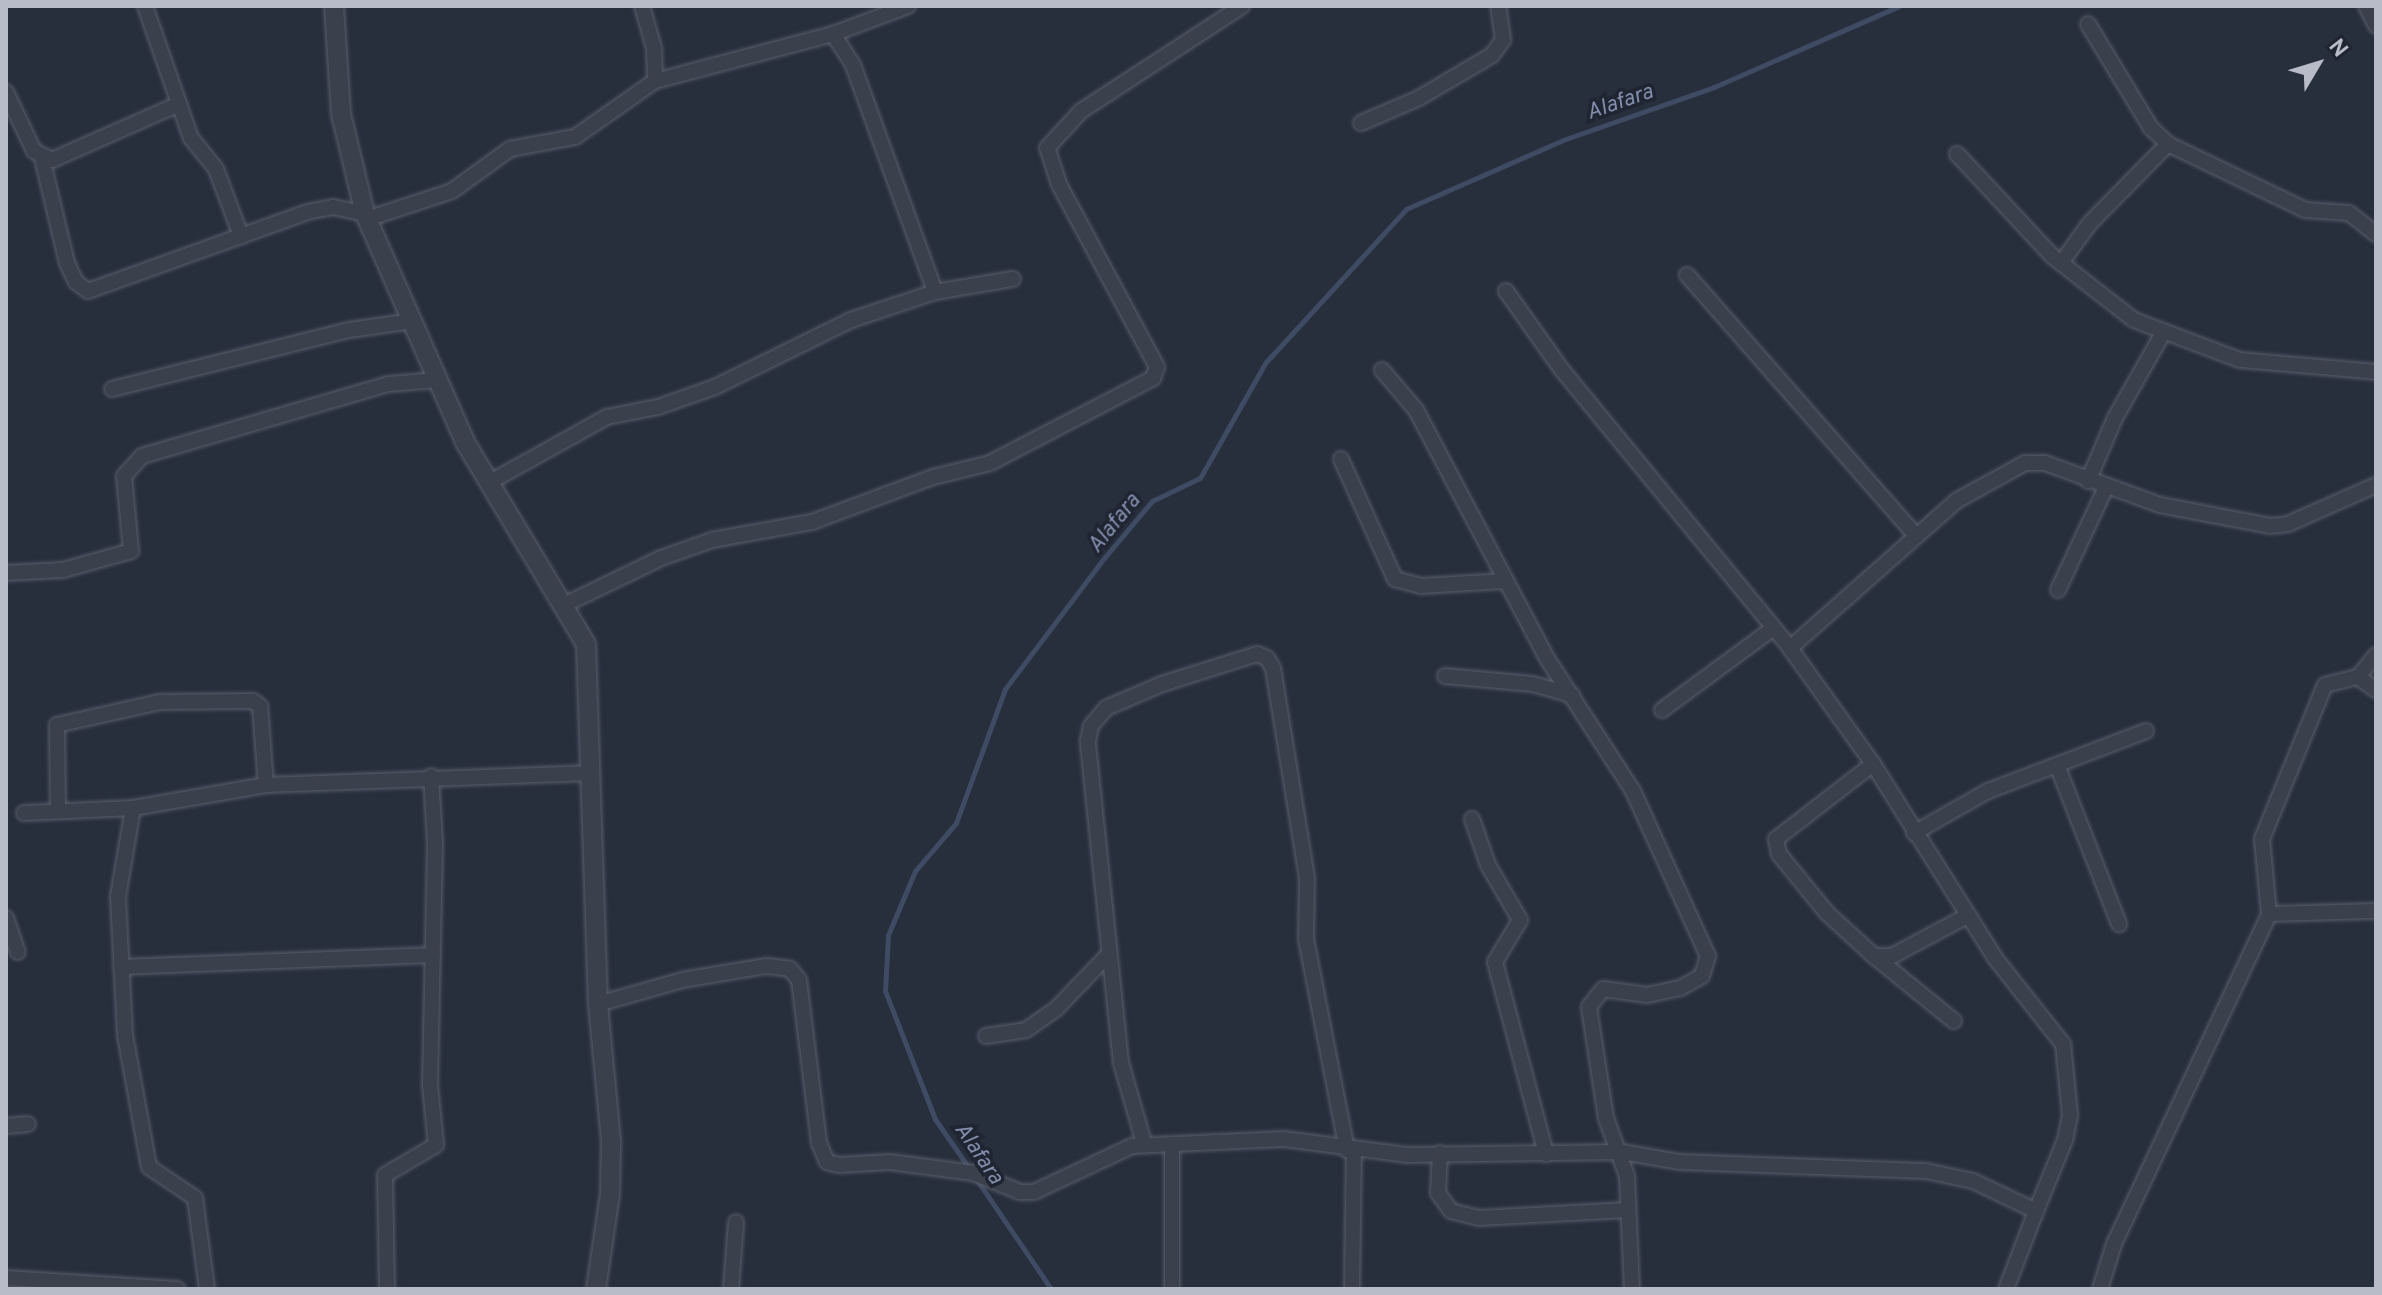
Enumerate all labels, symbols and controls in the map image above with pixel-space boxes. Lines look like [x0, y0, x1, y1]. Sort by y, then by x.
north arrow [2278, 24, 2358, 104]
text: N [2322, 34, 2353, 63]
water label: Alafara [1583, 79, 1657, 127]
water label: Alafara [1083, 489, 1147, 559]
water label: Alafara [948, 1118, 1008, 1190]

